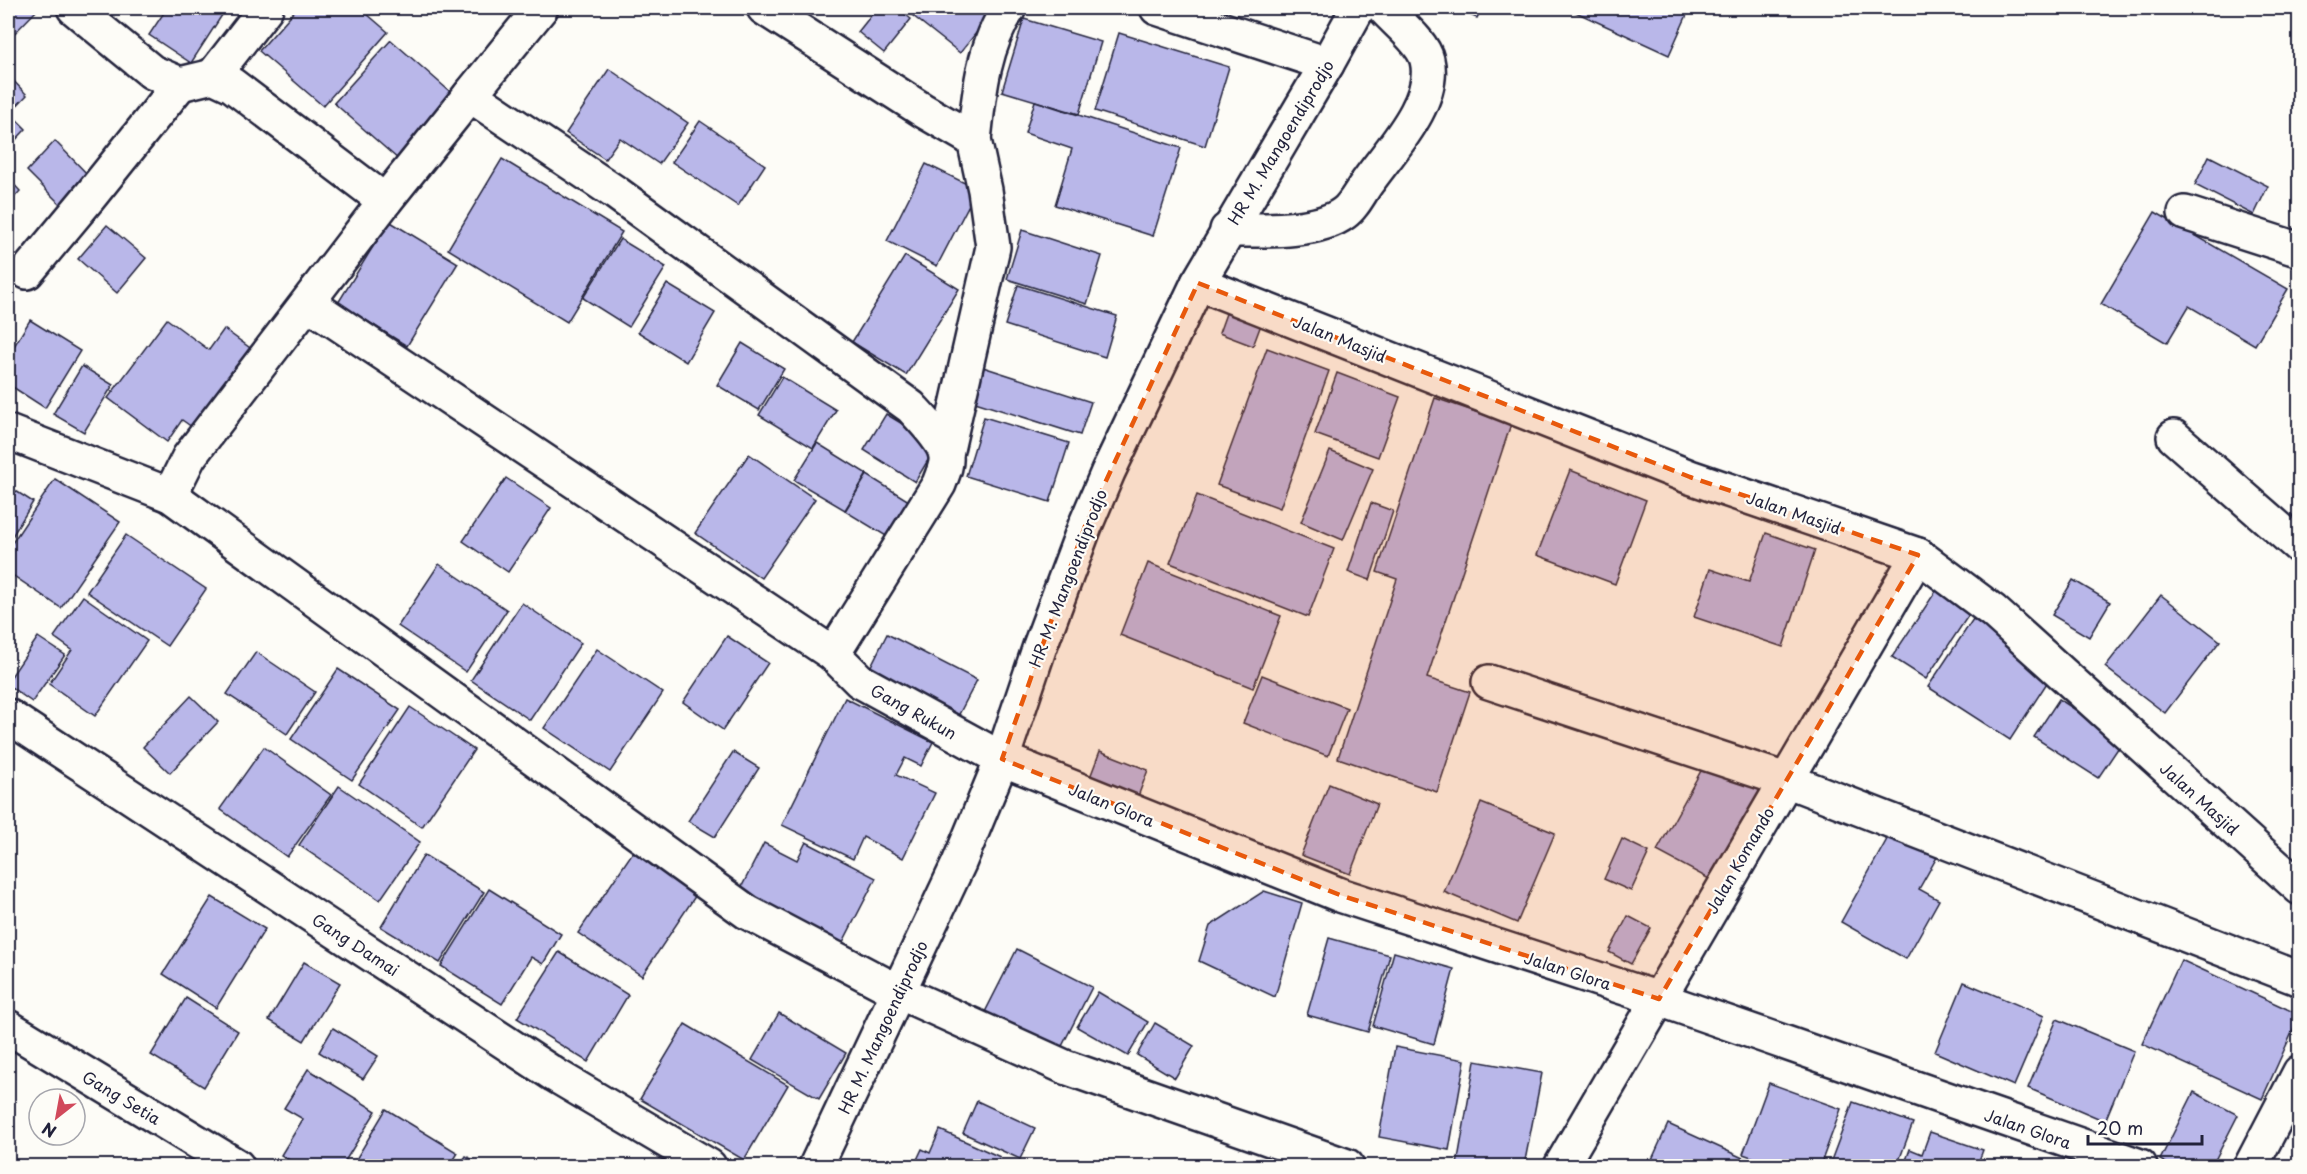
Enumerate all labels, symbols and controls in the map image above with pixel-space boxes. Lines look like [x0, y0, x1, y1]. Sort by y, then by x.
street label: HR M. Mangoendiprodjo [1221, 55, 1339, 229]
street label: Jalan Masjid [1290, 308, 1390, 368]
street label: HR M. Mangoendiprodjo [1022, 485, 1112, 671]
street label: Jalan Masjid [1743, 485, 1845, 539]
street label: Gang Rukun [867, 678, 961, 744]
street label: Jalan Masjid [2155, 756, 2245, 840]
street label: Jalan Glora [1066, 776, 1159, 832]
street label: Jalan Komando [1699, 802, 1779, 918]
street label: Gang Damai [308, 907, 404, 981]
street label: HR M. Mangoendiprodjo [831, 936, 933, 1118]
street label: Jalan Glora [1521, 945, 1615, 995]
street label: Gang Setia [78, 1064, 166, 1130]
north arrow [27, 1087, 87, 1147]
street label: Jalan Glora [1981, 1102, 2075, 1154]
scale bar [2088, 1108, 2202, 1146]
text: 20 m [2097, 1114, 2143, 1141]
text: N [37, 1117, 60, 1144]

